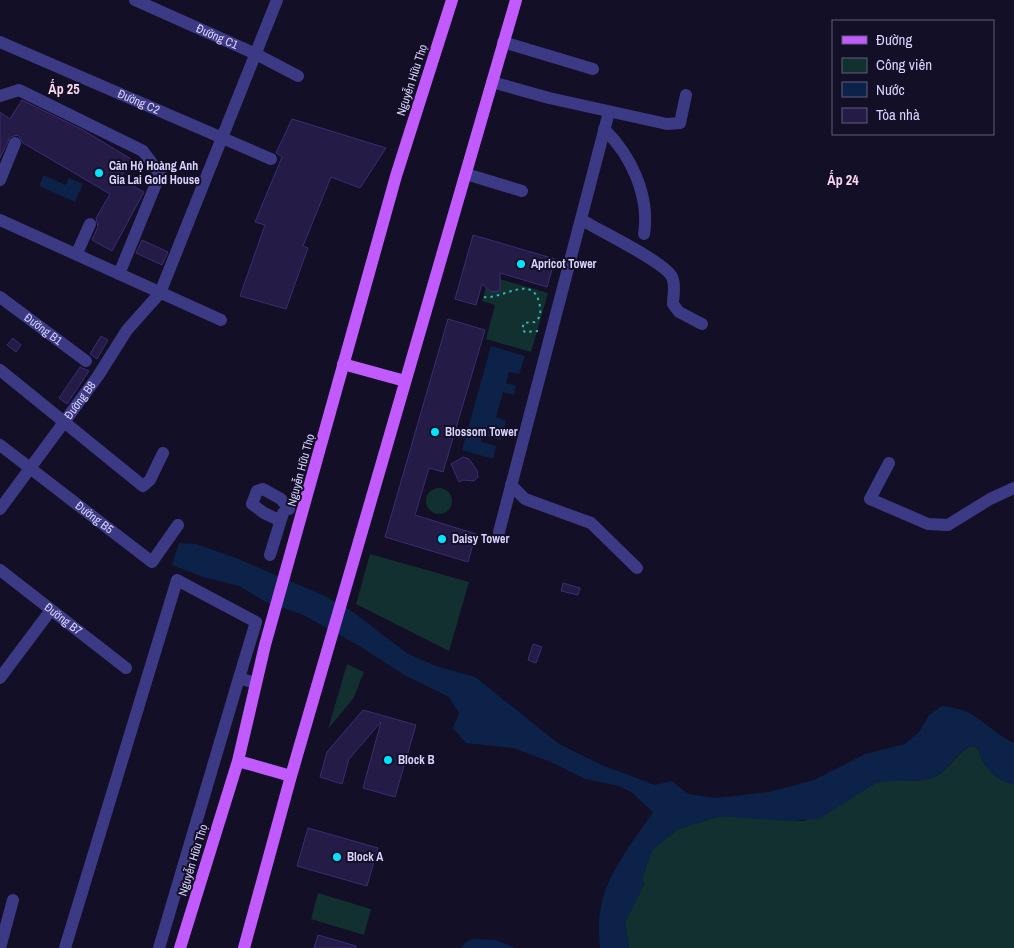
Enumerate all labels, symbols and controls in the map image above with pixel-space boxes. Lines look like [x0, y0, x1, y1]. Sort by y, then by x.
street label: Đường C1 [194, 20, 241, 53]
legend [832, 20, 994, 135]
text: Đường [876, 29, 912, 50]
street label: Nguyễn Hữu Thọ [393, 42, 431, 118]
text: Công viên [876, 54, 932, 75]
district label: Ấp 25 [48, 79, 80, 98]
text: Nước [876, 79, 905, 100]
street label: Đường C2 [115, 86, 162, 118]
text: Tòa nhà [876, 104, 920, 125]
place label: Căn Hộ Hoàng Anh Gia Lai Gold House [109, 158, 200, 188]
marker: Căn Hộ Hoàng Anh Gia Lai Gold House [93, 167, 105, 179]
district label: Ấp 24 [827, 170, 859, 189]
place label: Apricot Tower [531, 256, 597, 272]
marker: Apricot Tower [515, 258, 527, 270]
street label: Đường B1 [21, 310, 66, 349]
street label: Đường B8 [61, 378, 100, 423]
place label: Blossom Tower [445, 424, 518, 440]
marker: Blossom Tower [429, 426, 441, 438]
street label: Nguyễn Hữu Thọ [284, 432, 318, 508]
street label: Đường B5 [72, 498, 117, 538]
place label: Daisy Tower [452, 531, 509, 547]
marker: Daisy Tower [436, 533, 448, 545]
street label: Đường B7 [41, 599, 86, 639]
place label: Block B [398, 752, 435, 768]
marker: Block B [382, 754, 394, 766]
street label: Nguyễn Hữu Thọ [174, 822, 212, 898]
place label: Block A [347, 849, 384, 865]
marker: Block A [331, 851, 343, 863]

